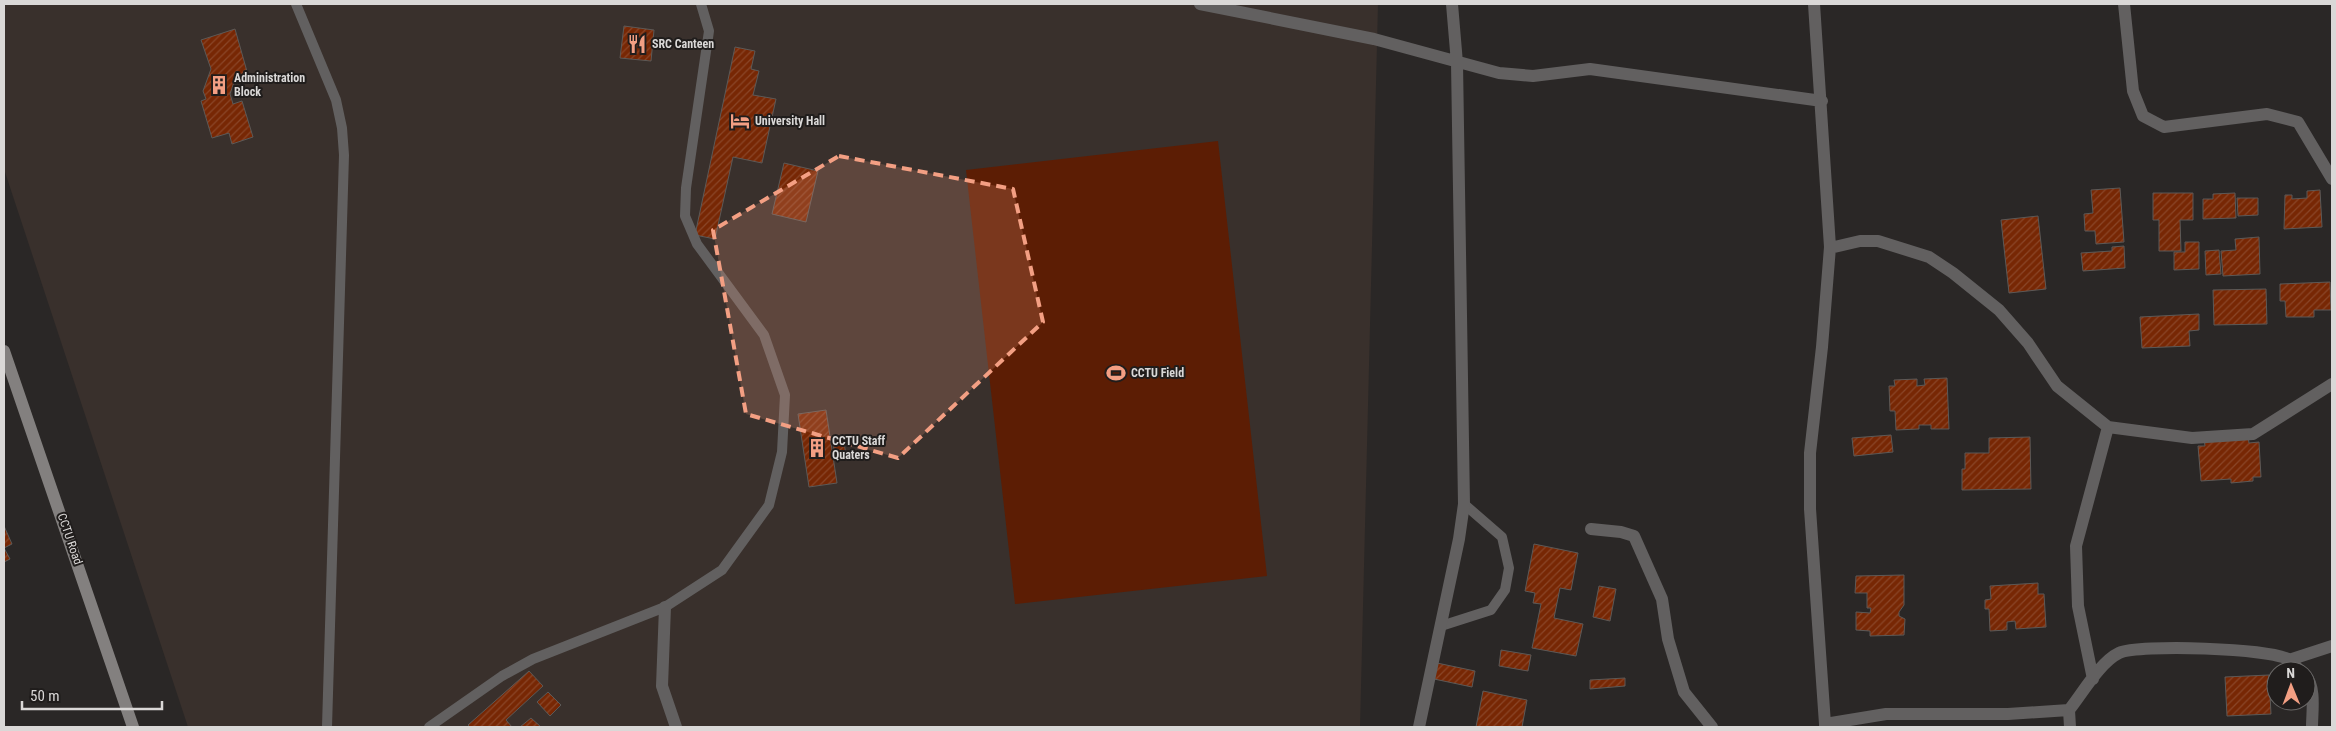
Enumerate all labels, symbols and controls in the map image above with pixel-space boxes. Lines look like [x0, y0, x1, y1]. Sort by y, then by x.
restaurant icon: SRC Canteen [626, 33, 648, 55]
place label: SRC Canteen [652, 37, 714, 51]
place label: Administration Block [234, 71, 305, 99]
building icon: Administration Block [208, 74, 230, 96]
hotel icon: University Hall [729, 110, 751, 132]
place label: University Hall [755, 114, 825, 128]
sports icon: CCTU Field [1105, 362, 1127, 384]
place label: CCTU Field [1131, 366, 1184, 380]
place label: CCTU Staff Quaters [832, 434, 885, 462]
building icon: CCTU Staff Quaters [806, 437, 828, 459]
street label: CCTU Road [55, 512, 85, 566]
north arrow [2266, 661, 2316, 711]
text: N [2286, 665, 2295, 681]
scale bar [22, 678, 162, 710]
text: 50 m [30, 687, 60, 705]

